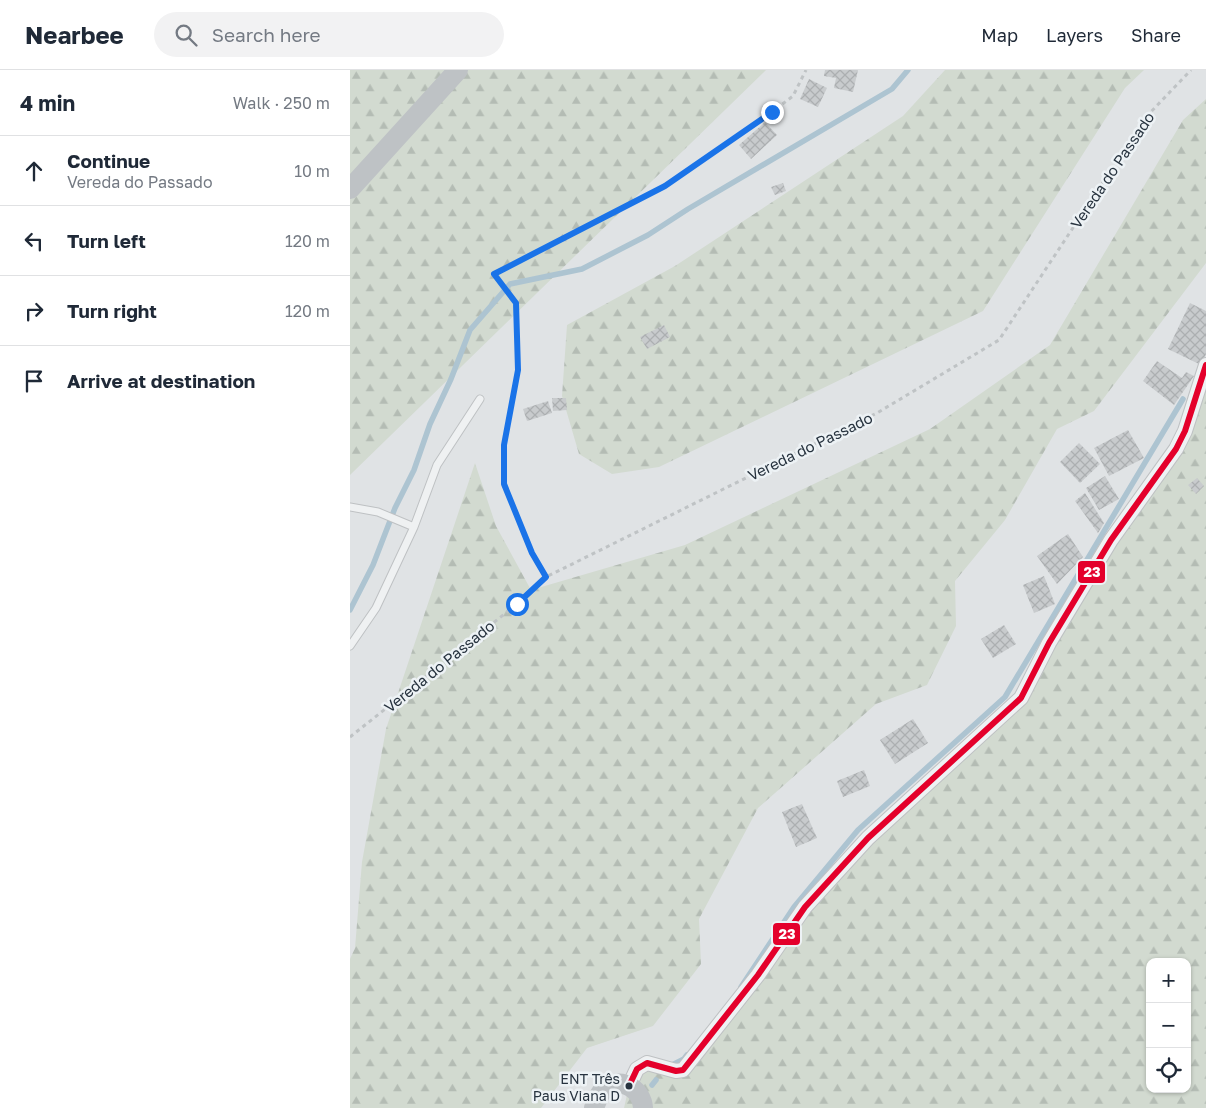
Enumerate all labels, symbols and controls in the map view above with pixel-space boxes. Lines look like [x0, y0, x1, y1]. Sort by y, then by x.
search box [154, 12, 504, 57]
text: Nearbee [25, 20, 124, 49]
icon: search [172, 21, 200, 49]
text: Search here [212, 23, 321, 46]
text: Map [981, 24, 1018, 46]
text: Layers [1046, 24, 1103, 46]
text: Share [1131, 24, 1181, 46]
text: 4 min [20, 90, 75, 116]
text: Walk · 250 m [233, 93, 330, 113]
route end [761, 101, 784, 124]
street label: Vereda do Passado [1066, 108, 1158, 232]
text: Continue [67, 149, 150, 172]
icon: ahead [20, 157, 48, 185]
text: 10 m [294, 161, 330, 181]
text: Vereda do Passado [67, 172, 213, 192]
icon: left [20, 227, 48, 255]
text: Turn left [67, 229, 146, 252]
text: 120 m [285, 231, 330, 251]
icon: right [20, 297, 48, 325]
text: Turn right [67, 299, 157, 322]
text: 120 m [285, 301, 330, 321]
icon: arrive [20, 367, 48, 395]
text: Arrive at destination [67, 369, 255, 392]
street label: Vereda do Passado [745, 408, 875, 484]
line badge: 23 [1077, 560, 1106, 584]
text: 23 [1083, 563, 1101, 580]
route start [506, 593, 529, 616]
street label: Vereda do Passado [380, 616, 498, 716]
line badge: 23 [772, 922, 801, 946]
text: 23 [778, 925, 796, 942]
map controls [1146, 958, 1191, 1093]
button: + [1146, 958, 1191, 1003]
button: − [1146, 1003, 1191, 1048]
button: locate [1146, 1048, 1191, 1093]
place label: ENT Três Paus Viana D [533, 1070, 620, 1104]
marker: ENT Três Paus Viana D [624, 1081, 634, 1091]

